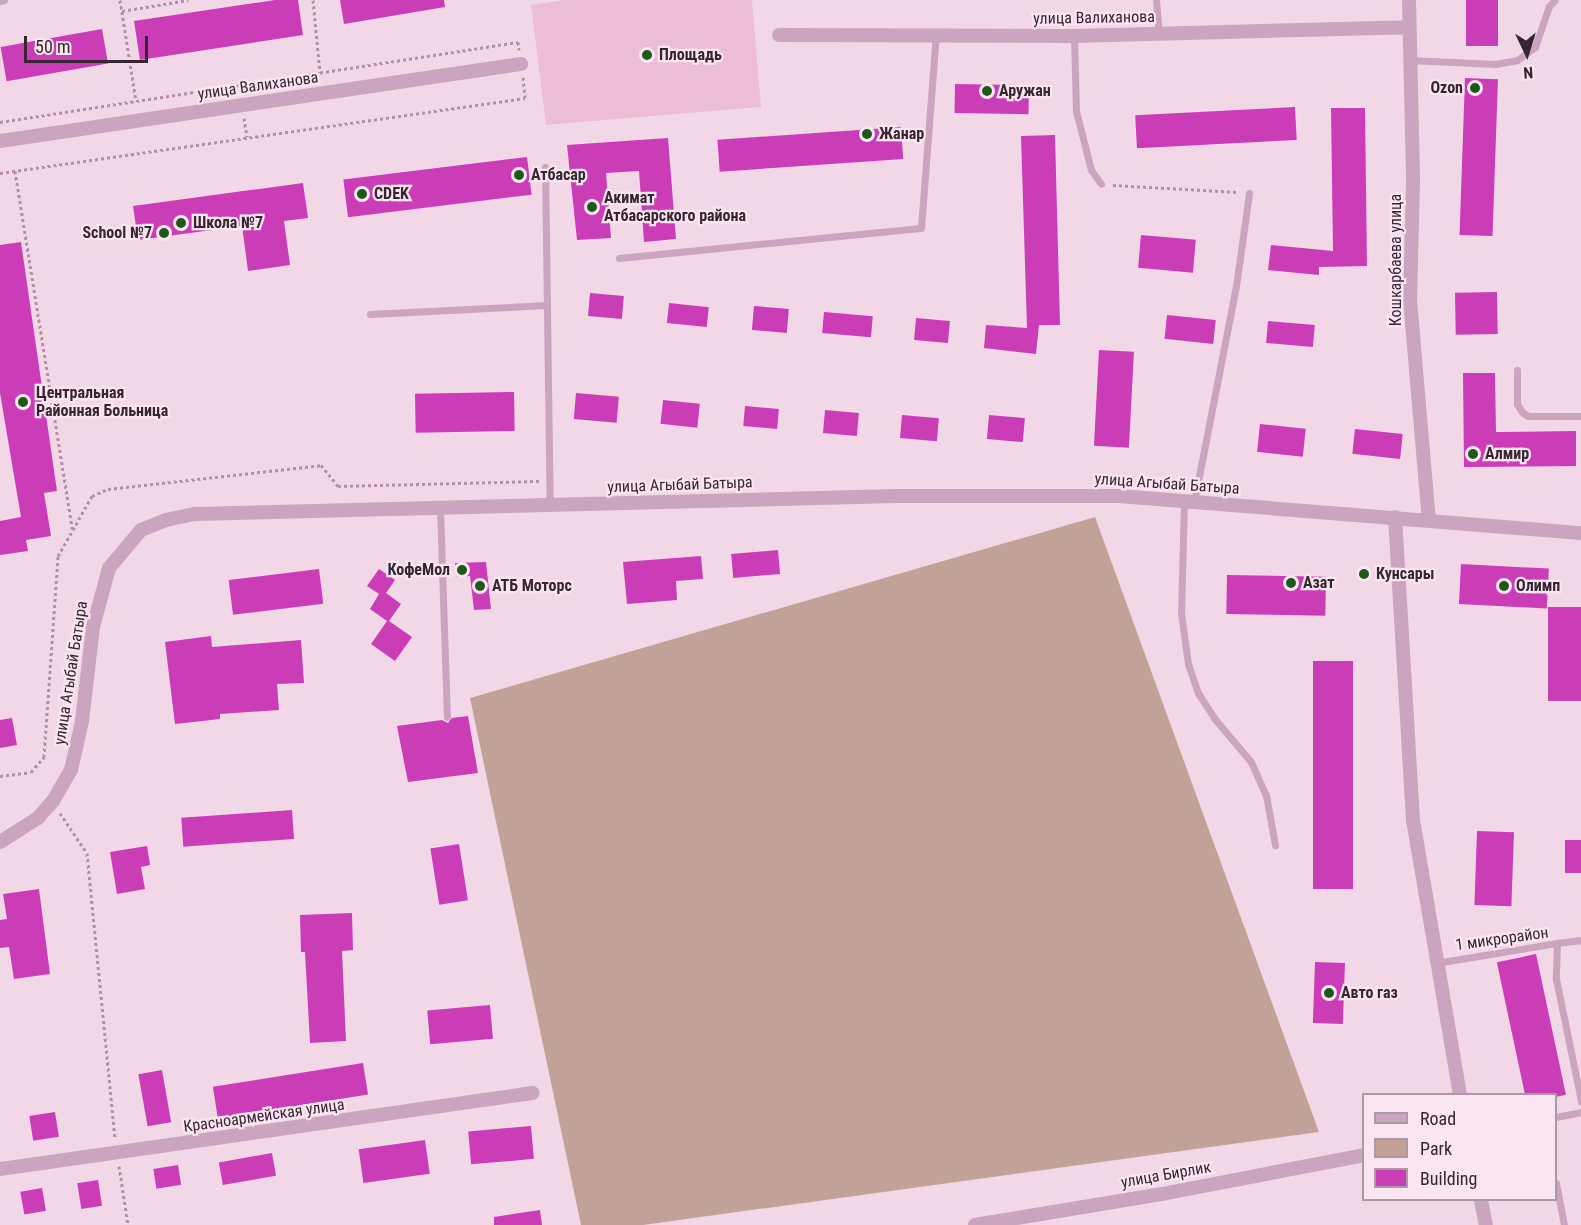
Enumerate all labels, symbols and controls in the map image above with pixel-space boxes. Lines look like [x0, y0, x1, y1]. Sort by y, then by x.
street label: улица Валиханова [1033, 7, 1155, 29]
scale bar [27, 24, 152, 62]
north arrow [1497, 24, 1557, 84]
text: 50 m [35, 36, 70, 57]
place label: Площадь [659, 45, 722, 65]
marker: Площадь [640, 48, 654, 62]
text: N [1523, 63, 1534, 82]
street label: улица Валиханова [196, 68, 320, 104]
place label: Ozon [1430, 78, 1463, 98]
place label: Аружан [999, 81, 1051, 101]
marker: Ozon [1468, 81, 1482, 95]
marker: Аружан [980, 84, 994, 98]
place label: Жанар [879, 124, 924, 144]
marker: Жанар [860, 127, 874, 141]
place label: Атбасар [531, 165, 586, 185]
marker: Атбасар [512, 168, 526, 182]
place label: CDEK [374, 184, 409, 204]
marker: CDEK [355, 187, 369, 201]
place label: Акимат Атбасарского района [604, 188, 746, 226]
street label: Кошкарбаева улица [1386, 194, 1406, 326]
marker: Акимат Атбасарского района [585, 200, 599, 214]
place label: Школа №7 [193, 213, 263, 233]
marker: Школа №7 [174, 216, 188, 230]
place label: School №7 [82, 223, 152, 243]
marker: School №7 [157, 226, 171, 240]
place label: Центральная Районная Больница [36, 383, 168, 421]
marker: Центральная Районная Больница [14, 393, 32, 411]
place label: Алмир [1485, 444, 1529, 464]
marker: Алмир [1466, 447, 1480, 461]
street label: улица Агыбай Батыра [1094, 469, 1240, 499]
street label: улица Агыбай Батыра [607, 473, 753, 497]
place label: КофеМол [387, 560, 450, 580]
marker: КофеМол [455, 563, 469, 577]
place label: Кунсары [1376, 564, 1434, 584]
marker: Кунсары [1357, 567, 1371, 581]
place label: Азат [1303, 573, 1334, 593]
place label: АТБ Моторс [492, 576, 572, 596]
marker: Азат [1284, 576, 1298, 590]
place label: Олимп [1516, 576, 1560, 596]
marker: АТБ Моторс [473, 579, 487, 593]
marker: Олимп [1497, 579, 1511, 593]
street label: улица Агыбай Батыра [50, 600, 92, 746]
street label: 1 микрорайон [1454, 923, 1550, 955]
place label: Авто газ [1341, 983, 1398, 1003]
marker: Авто газ [1322, 986, 1336, 1000]
legend [1362, 1093, 1557, 1201]
street label: Красноармейская улица [182, 1095, 346, 1137]
text: Road [1420, 1108, 1456, 1129]
text: Park [1420, 1138, 1452, 1159]
street label: улица Бирлик [1119, 1158, 1213, 1192]
text: Building [1420, 1168, 1477, 1189]

